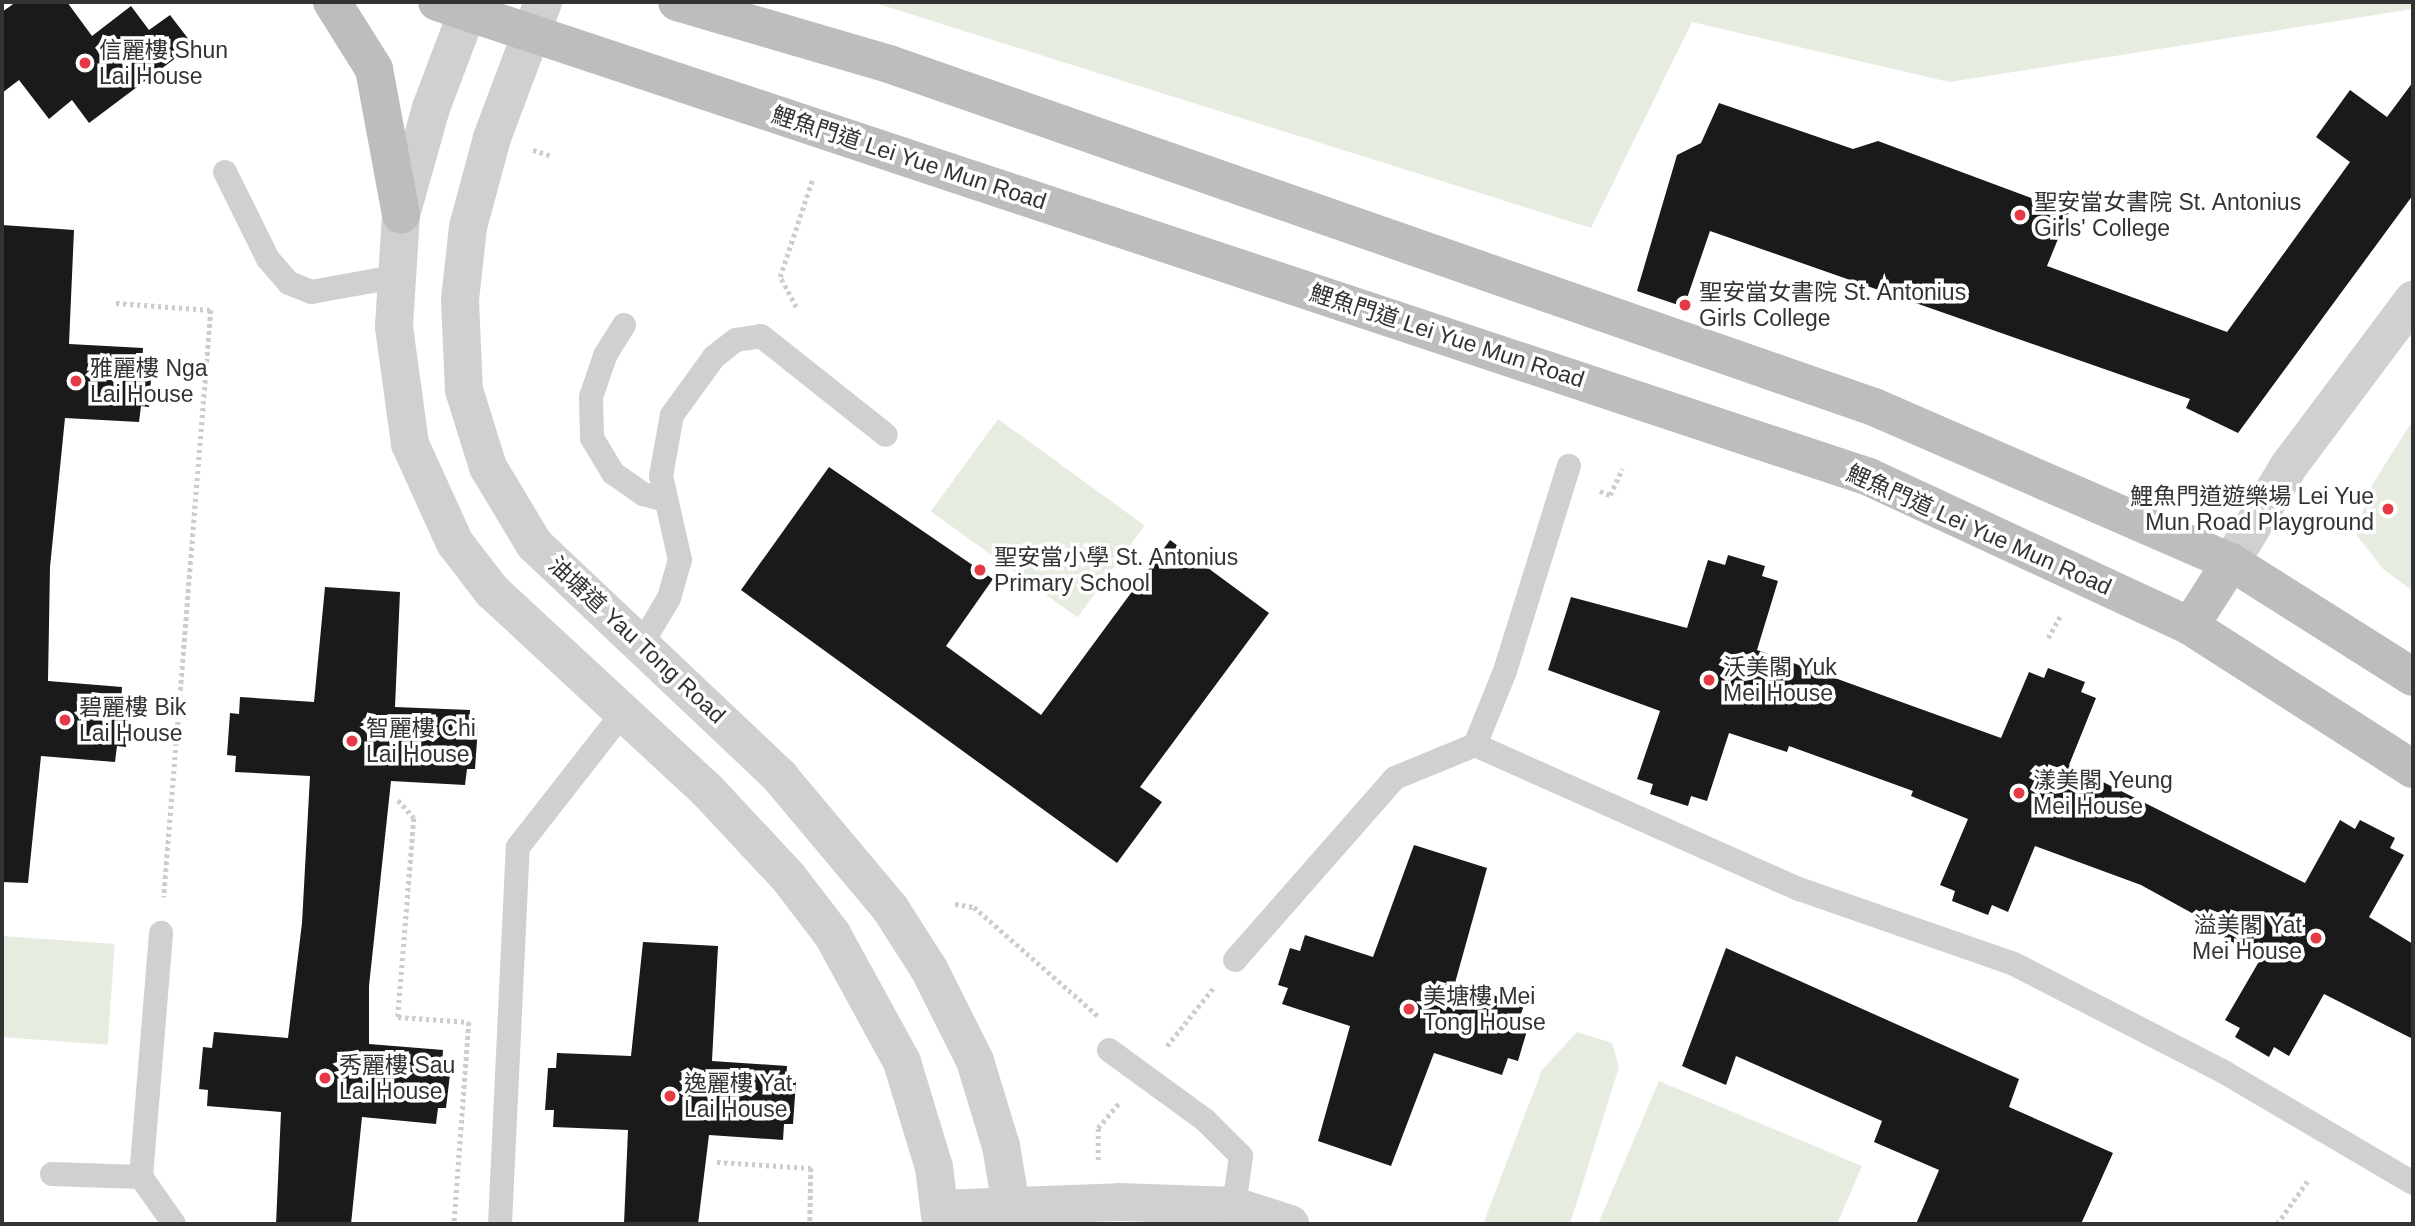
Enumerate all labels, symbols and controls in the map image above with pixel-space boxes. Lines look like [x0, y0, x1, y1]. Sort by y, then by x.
place label: 信麗樓 Shun Lai House [99, 36, 228, 90]
marker: 信麗樓 Shun Lai House [77, 55, 93, 71]
street label: 鯉魚門道 Lei Yue Mun Road [768, 100, 1050, 216]
place label: 聖安當女書院 St. Antonius Girls' College [2034, 188, 2302, 242]
marker: 聖安當女書院 St. Antonius Girls' College [2012, 207, 2028, 223]
street label: 鯉魚門道 Lei Yue Mun Road [1306, 278, 1588, 394]
place label: 聖安當女書院 St. Antonius Girls College [1699, 278, 1967, 332]
marker: 聖安當女書院 St. Antonius Girls College [1677, 297, 1693, 313]
place label: 雅麗樓 Nga Lai House [90, 354, 208, 408]
marker: 雅麗樓 Nga Lai House [68, 373, 84, 389]
street label: 鯉魚門道 Lei Yue Mun Road [1842, 459, 2116, 601]
place label: 鯉魚門道遊樂場 Lei Yue Mun Road Playground [2130, 482, 2374, 536]
marker: 鯉魚門道遊樂場 Lei Yue Mun Road Playground [2380, 501, 2396, 517]
place label: 聖安當小學 St. Antonius Primary School [994, 543, 1239, 597]
street label: 油塘道 Yau Tong Road [543, 551, 731, 729]
marker: 聖安當小學 St. Antonius Primary School [972, 562, 988, 578]
place label: 沃美閣 Yuk Mei House [1723, 653, 1837, 707]
marker: 沃美閣 Yuk Mei House [1701, 672, 1717, 688]
place label: 碧麗樓 Bik Lai House [79, 693, 186, 747]
marker: 碧麗樓 Bik Lai House [57, 712, 73, 728]
place label: 智麗樓 Chi Lai House [366, 714, 476, 768]
marker: 智麗樓 Chi Lai House [344, 733, 360, 749]
place label: 漾美閣 Yeung Mei House [2033, 766, 2173, 820]
marker: 漾美閣 Yeung Mei House [2011, 785, 2027, 801]
place label: 溢美閣 Yat Mei House [2192, 911, 2302, 965]
marker: 溢美閣 Yat Mei House [2308, 930, 2324, 946]
place label: 美塘樓 Mei Tong House [1423, 982, 1546, 1036]
marker: 美塘樓 Mei Tong House [1401, 1001, 1417, 1017]
place label: 秀麗樓 Sau Lai House [339, 1051, 455, 1105]
place label: 逸麗樓 Yat Lai House [684, 1069, 792, 1123]
marker: 秀麗樓 Sau Lai House [317, 1070, 333, 1086]
marker: 逸麗樓 Yat Lai House [662, 1088, 678, 1104]

